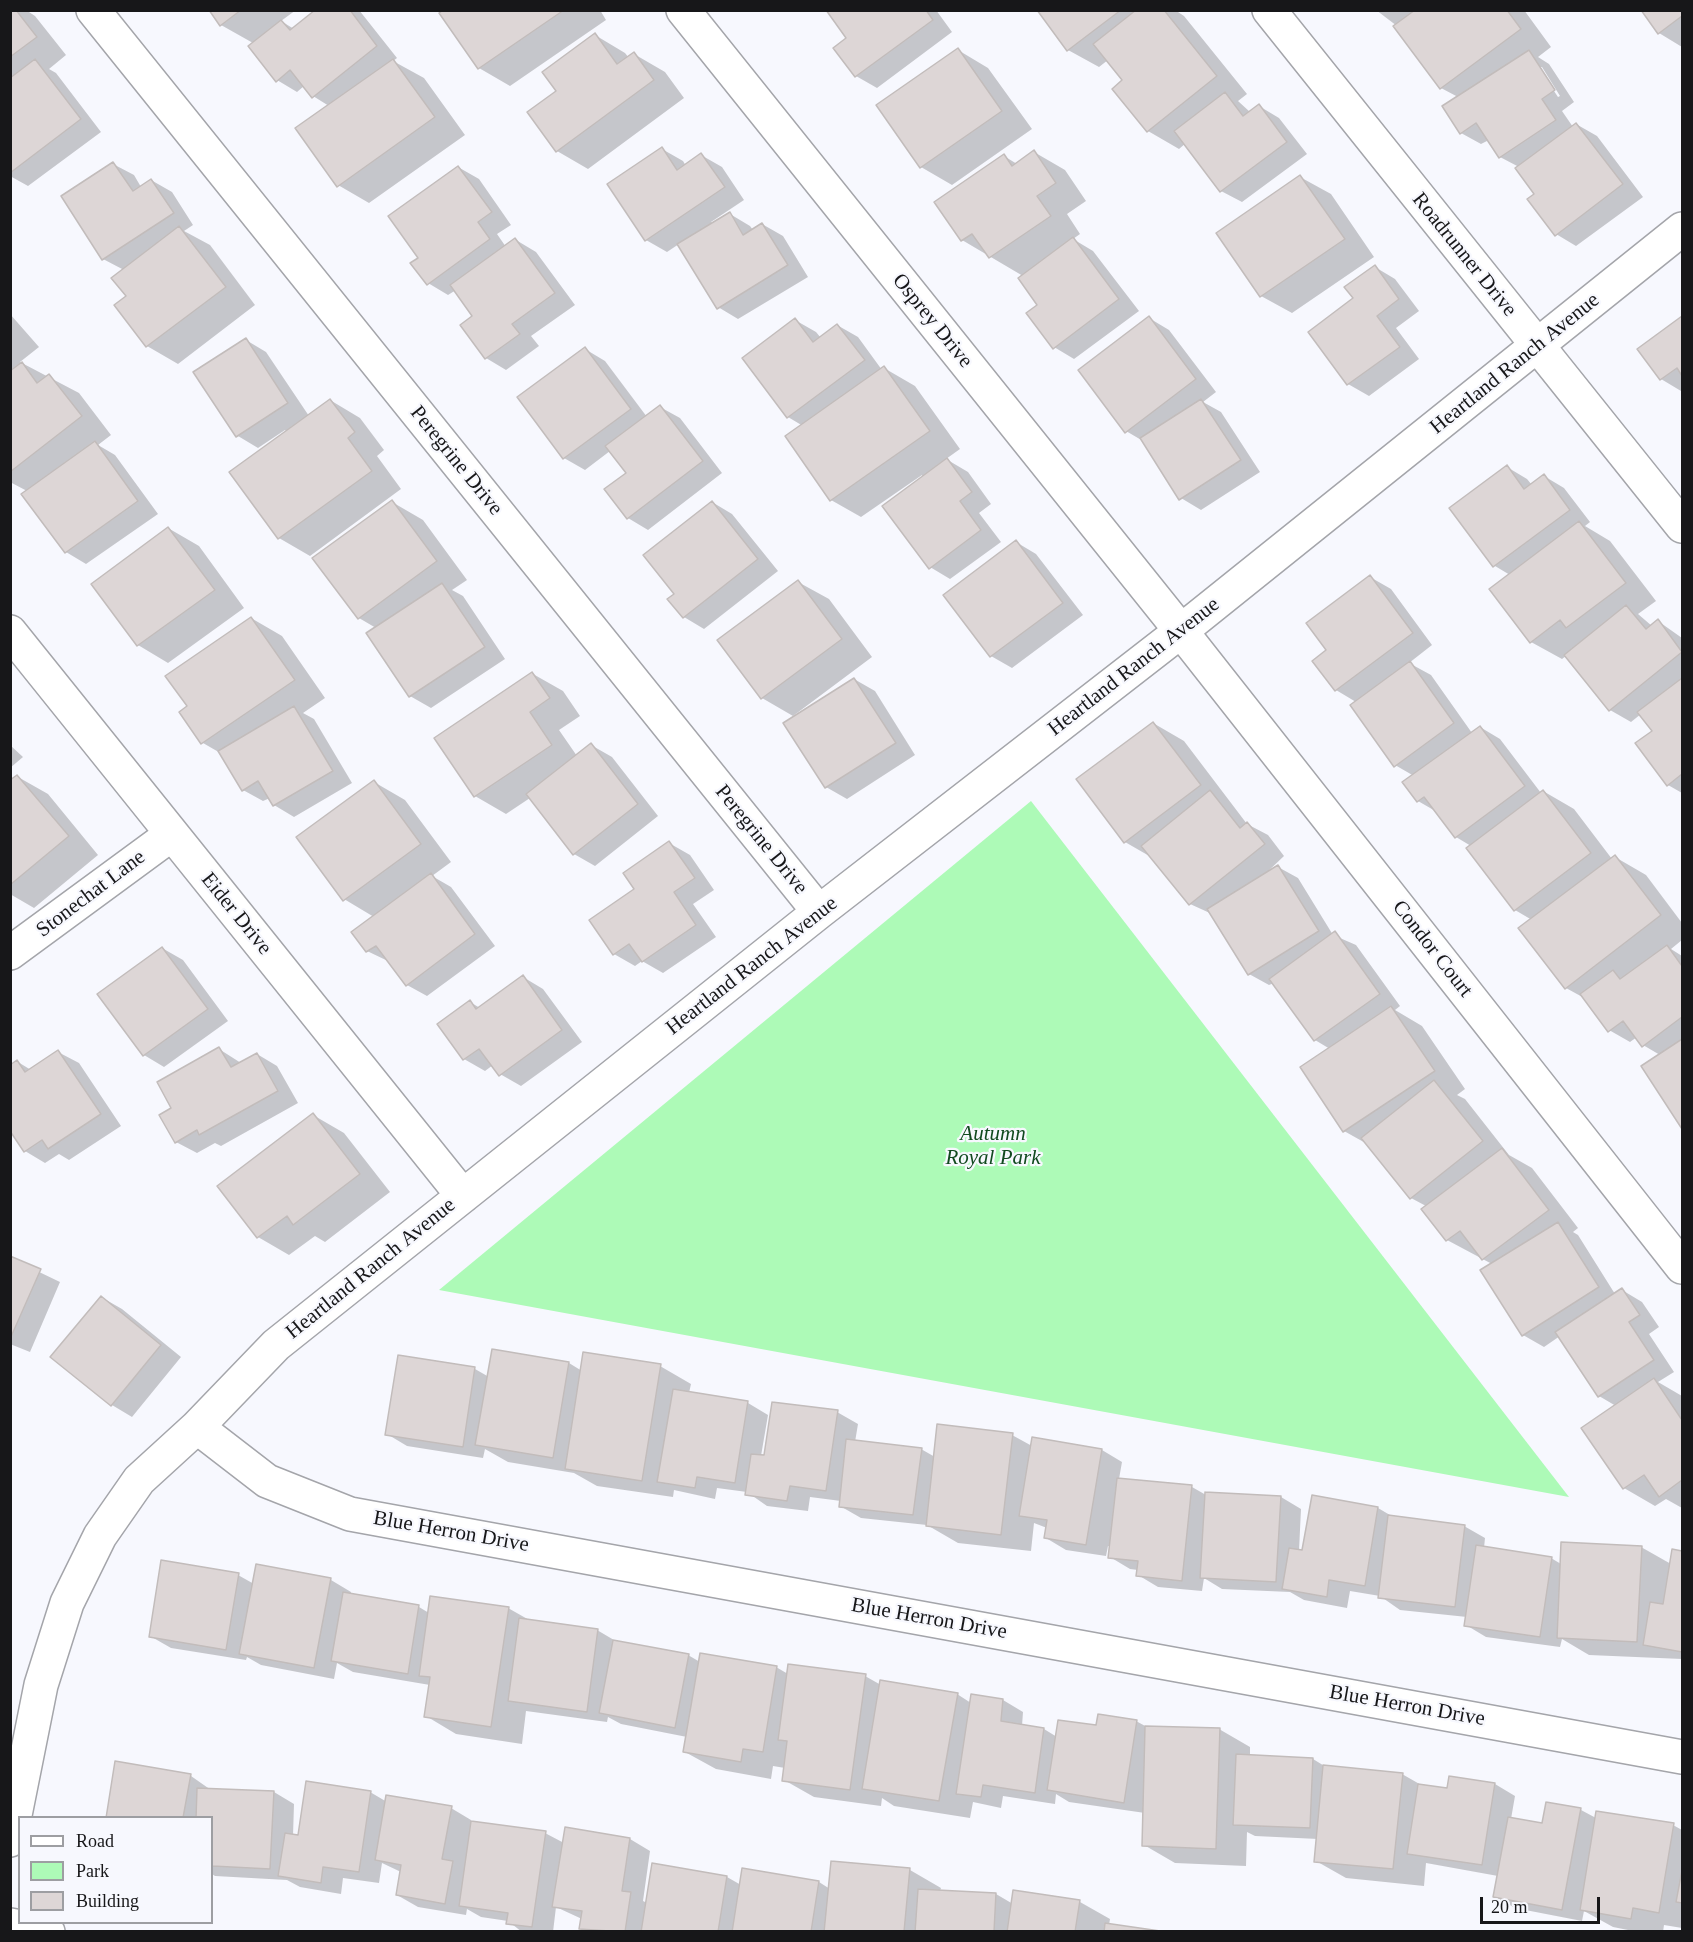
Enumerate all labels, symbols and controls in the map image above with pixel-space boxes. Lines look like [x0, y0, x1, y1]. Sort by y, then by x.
street label: Roadrunner Drive [1406, 188, 1522, 322]
street label: Osprey Drive [886, 269, 978, 373]
street label: Heartland Ranch Avenue [1425, 288, 1605, 440]
street label: Peregrine Drive [404, 401, 508, 521]
street label: Heartland Ranch Avenue [1043, 592, 1225, 742]
street label: Peregrine Drive [709, 780, 813, 900]
street label: Stonechat Lane [31, 845, 151, 943]
street label: Eider Drive [195, 868, 277, 960]
street label: Heartland Ranch Avenue [661, 891, 843, 1041]
street label: Condor Court [1386, 896, 1478, 1002]
park label: Autumn Royal Park [945, 1121, 1041, 1171]
street label: Heartland Ranch Avenue [281, 1193, 461, 1345]
street label: Blue Herron Drive [371, 1506, 531, 1558]
street label: Blue Herron Drive [849, 1593, 1009, 1645]
street label: Blue Herron Drive [1327, 1680, 1487, 1732]
legend [18, 1816, 213, 1924]
text: Road [76, 1831, 114, 1851]
text: Park [76, 1861, 109, 1881]
scale bar [1483, 1885, 1603, 1923]
text: Building [76, 1891, 139, 1911]
text: 20 m [1491, 1897, 1528, 1917]

